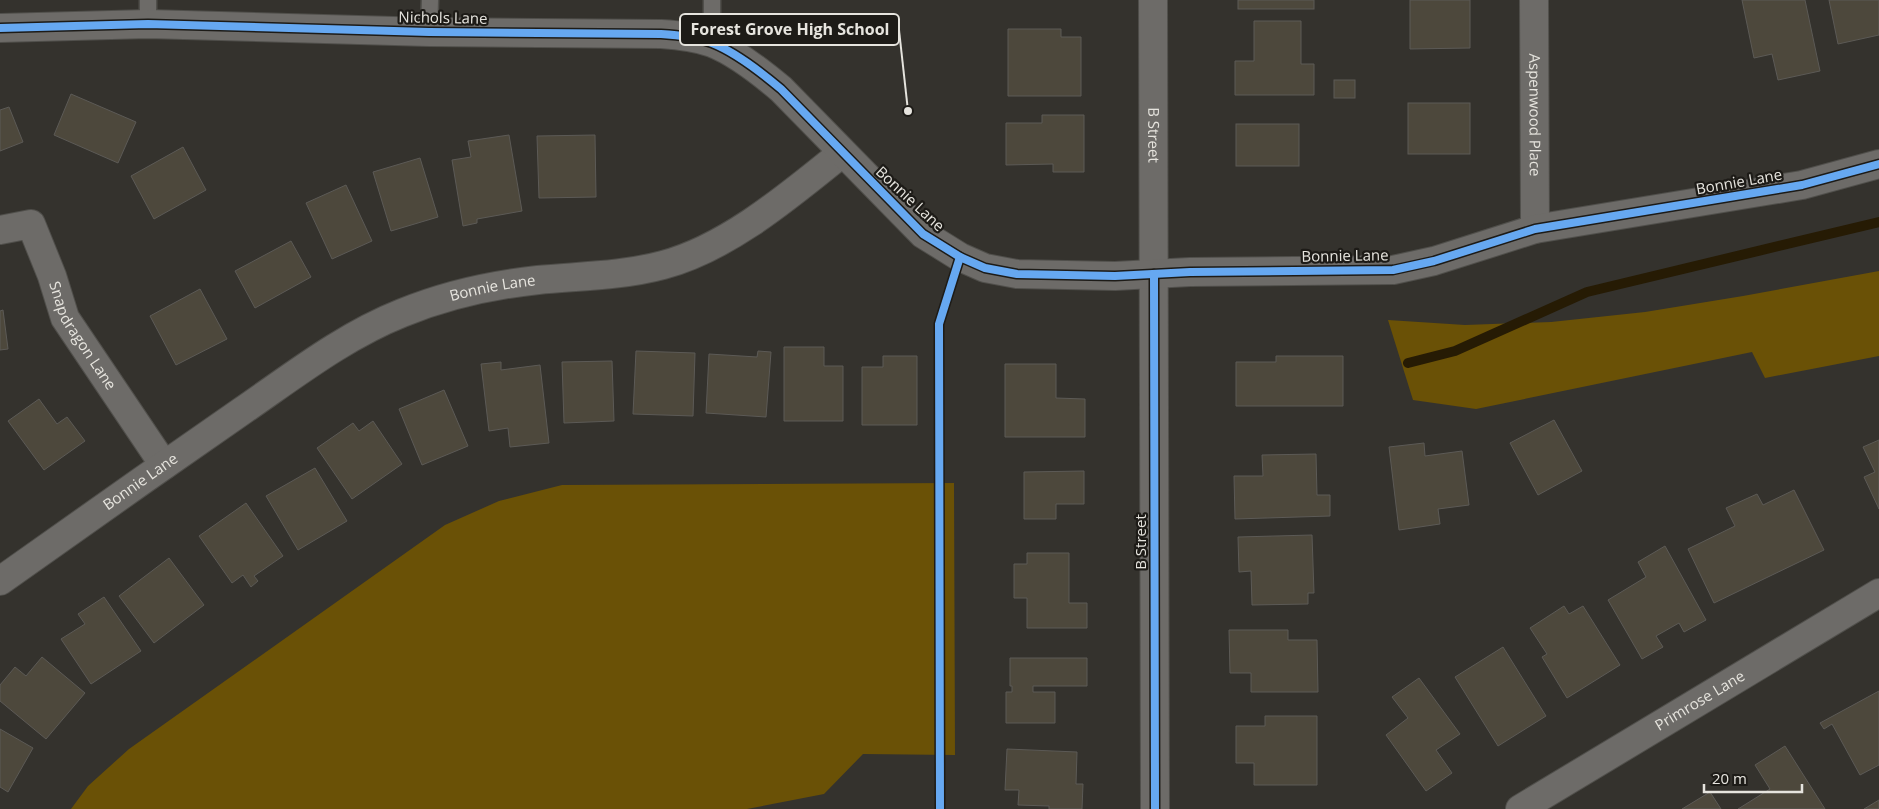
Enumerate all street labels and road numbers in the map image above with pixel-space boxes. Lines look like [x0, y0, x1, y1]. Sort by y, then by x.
street label: Nichols Lane [398, 6, 488, 28]
street label: Aspenwood Place [1525, 53, 1546, 177]
street label: B Street [1144, 107, 1164, 163]
street label: Bonnie Lane [872, 161, 949, 235]
street label: Bonnie Lane [1694, 164, 1783, 198]
street label: Bonnie Lane [1301, 244, 1389, 266]
street label: Bonnie Lane [447, 269, 536, 305]
street label: Snapdragon Lane [45, 278, 121, 393]
street label: Bonnie Lane [98, 448, 181, 514]
street label: B Street [1130, 514, 1150, 570]
street label: Primrose Lane [1651, 665, 1748, 735]

